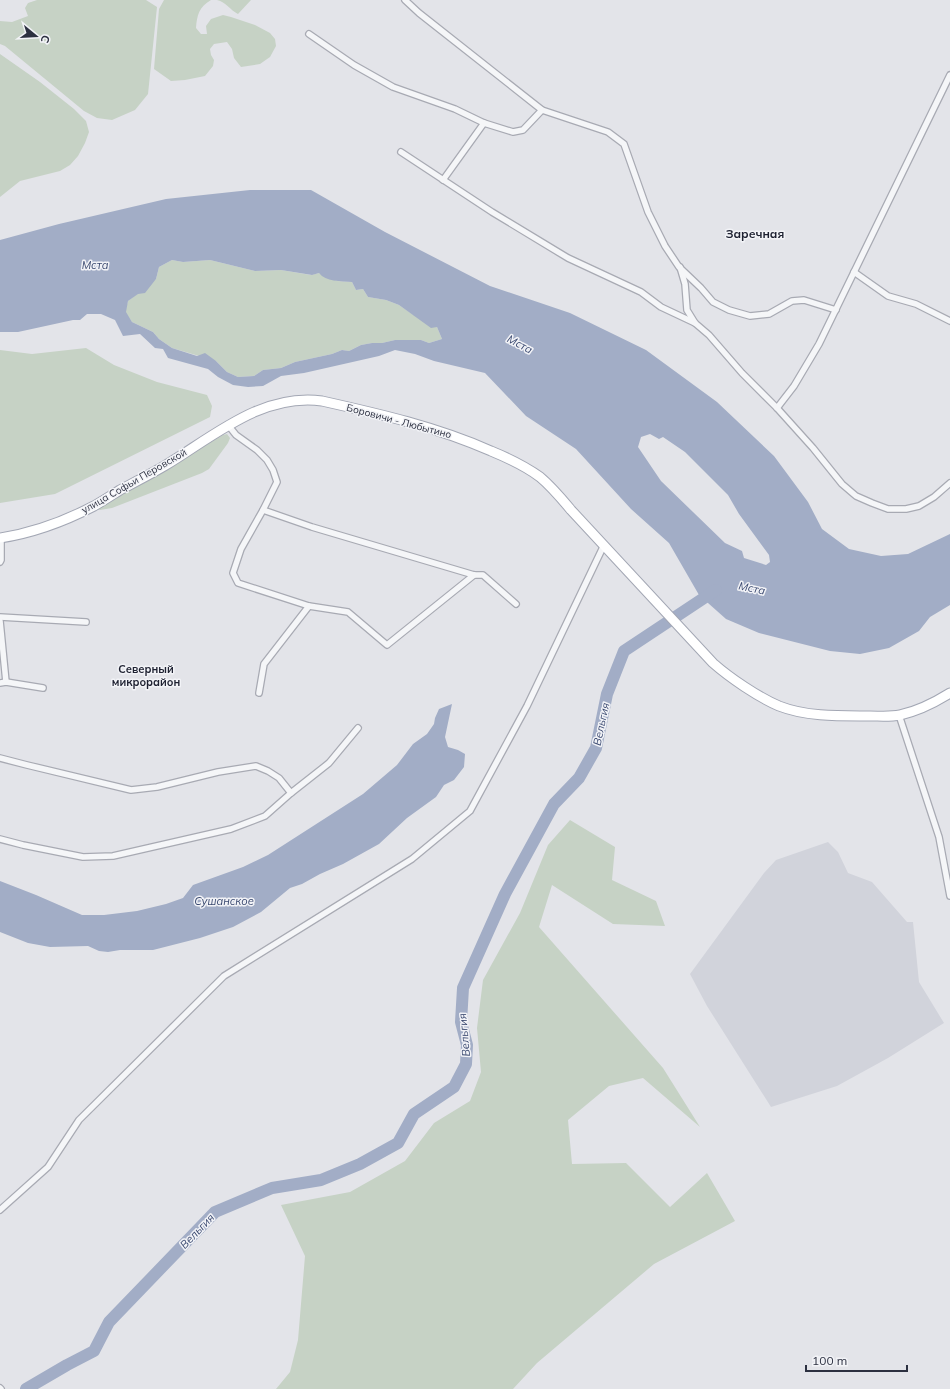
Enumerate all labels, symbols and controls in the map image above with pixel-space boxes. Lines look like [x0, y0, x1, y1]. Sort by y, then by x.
north arrow [16, 16, 56, 56]
text: С [38, 33, 53, 45]
district label: Заречная [726, 226, 784, 241]
water label: Мста [82, 258, 109, 272]
water label: Мста [505, 332, 535, 357]
street label: Боровичи - Любытино [345, 401, 453, 441]
street label: улица Софьи Перовской [79, 445, 189, 516]
water label: Мста [737, 578, 767, 598]
district label: Северный микрорайон [112, 662, 180, 689]
water label: Вельгия [590, 701, 612, 747]
water label: Сушанское [194, 894, 254, 908]
water label: Вельгия [455, 1013, 473, 1057]
water label: Вельгия [177, 1210, 217, 1252]
scale bar [806, 1347, 907, 1373]
text: 100 m [812, 1353, 847, 1368]

